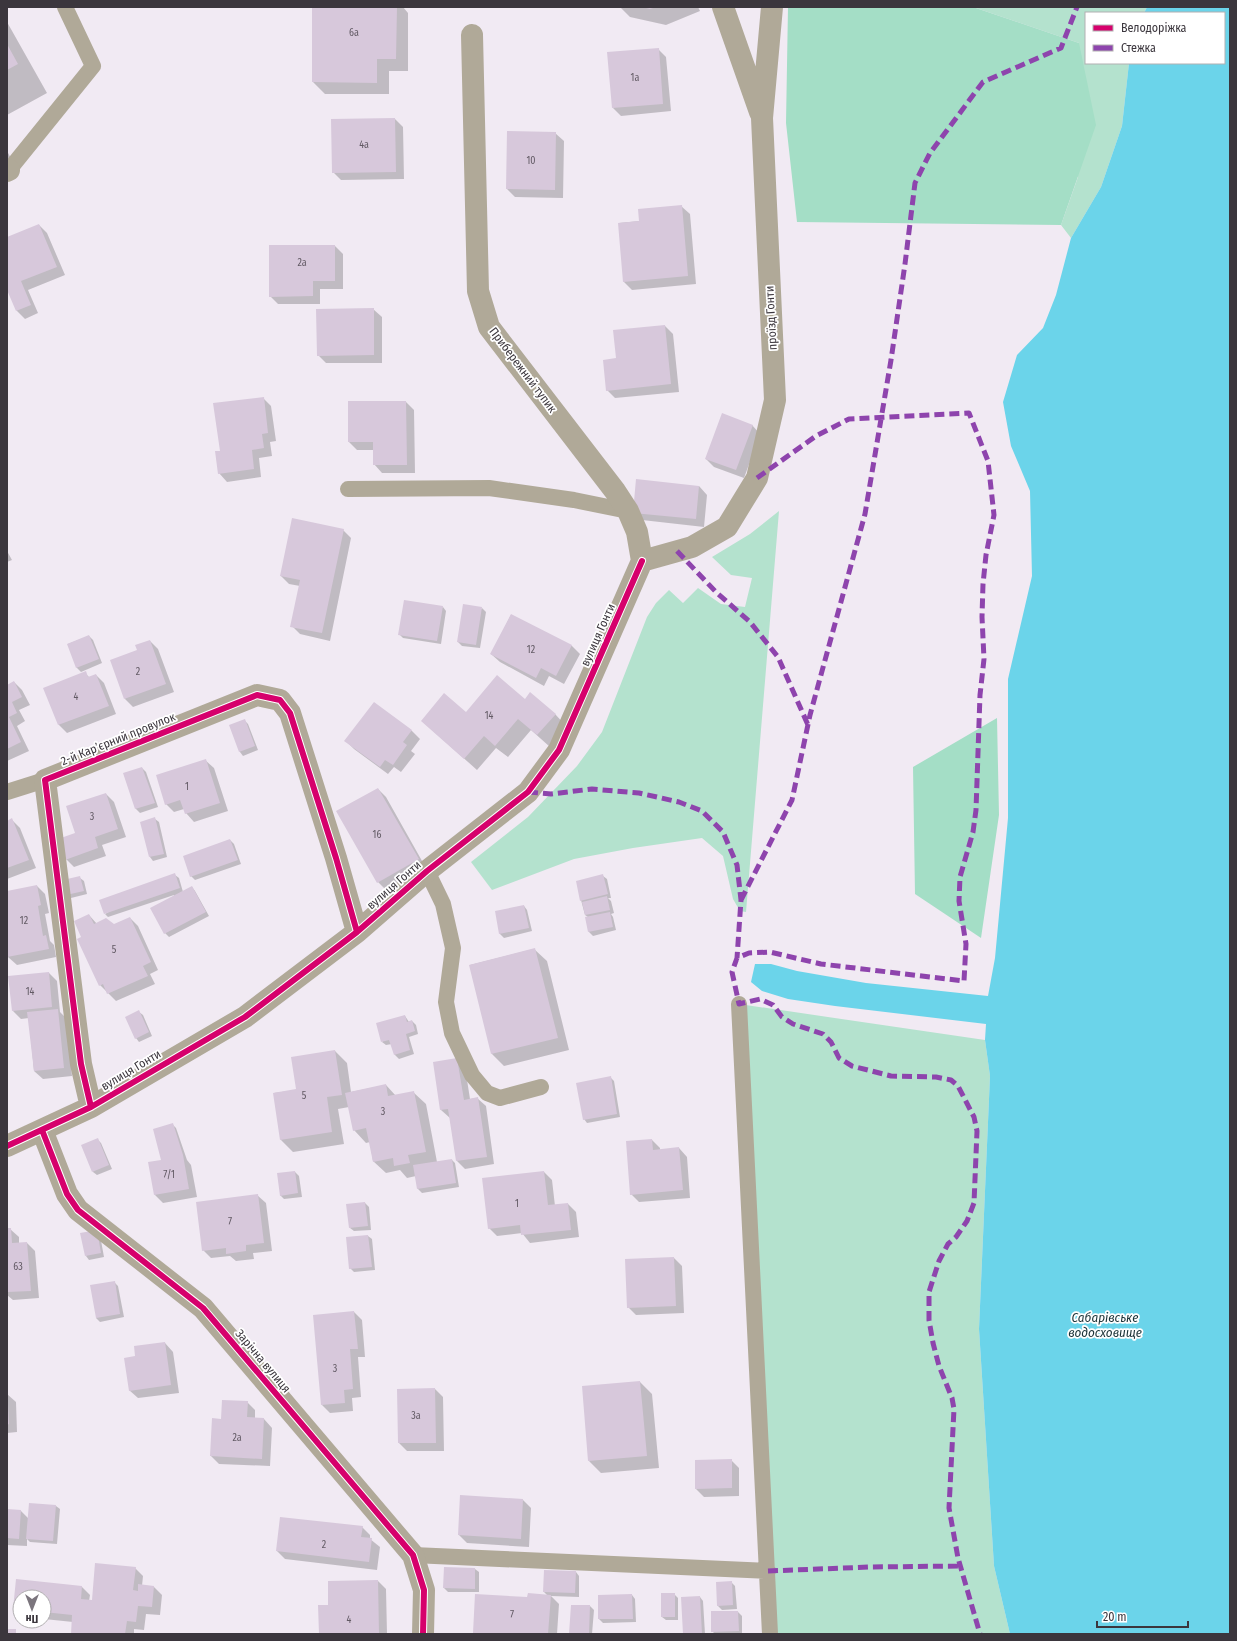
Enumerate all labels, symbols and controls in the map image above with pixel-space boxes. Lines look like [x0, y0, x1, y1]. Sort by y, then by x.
legend [1085, 12, 1225, 64]
text: Велодоріжка [1121, 21, 1187, 35]
house number: 6а [349, 27, 359, 39]
text: Стежка [1121, 41, 1156, 55]
house number: 1а [631, 72, 639, 84]
house number: 4а [359, 139, 369, 151]
house number: 10 [526, 155, 536, 167]
house number: 2а [297, 257, 307, 269]
street label: проїзд Гонти [762, 285, 780, 351]
street label: Прибережний тупик [486, 325, 560, 416]
street label: вулиця Гонти [578, 601, 618, 669]
house number: 12 [527, 644, 536, 656]
house number: 2 [136, 666, 141, 678]
house number: 4 [74, 691, 79, 703]
street label: 2-й Карʼєрний провулок [59, 710, 178, 768]
house number: 14 [485, 710, 494, 722]
house number: 1 [185, 781, 189, 793]
house number: 3 [90, 811, 95, 823]
house number: 16 [373, 829, 381, 841]
street label: вулиця Гонти [364, 858, 424, 912]
house number: 12 [20, 915, 29, 927]
house number: 5 [112, 944, 117, 956]
house number: 14 [26, 986, 35, 998]
street label: вулиця Гонти [99, 1047, 163, 1093]
house number: 5 [302, 1090, 307, 1102]
house number: 3 [381, 1106, 386, 1118]
house number: 7/1 [163, 1169, 175, 1181]
house number: 1 [515, 1198, 519, 1210]
house number: 7 [228, 1216, 232, 1228]
house number: 63 [13, 1261, 23, 1273]
water label: Сабарівське водосховище [1068, 1310, 1142, 1340]
street label: Зарічна вулиця [233, 1327, 293, 1395]
house number: 3 [333, 1363, 338, 1375]
house number: 3а [411, 1410, 421, 1422]
house number: 2а [232, 1432, 242, 1444]
house number: 2 [322, 1539, 327, 1551]
north arrow [12, 1589, 52, 1629]
scale bar [1097, 1603, 1188, 1629]
house number: 7 [510, 1609, 514, 1621]
text: 20 m [1103, 1610, 1127, 1624]
text: Пн [26, 1612, 38, 1625]
house number: 4 [347, 1614, 352, 1626]

